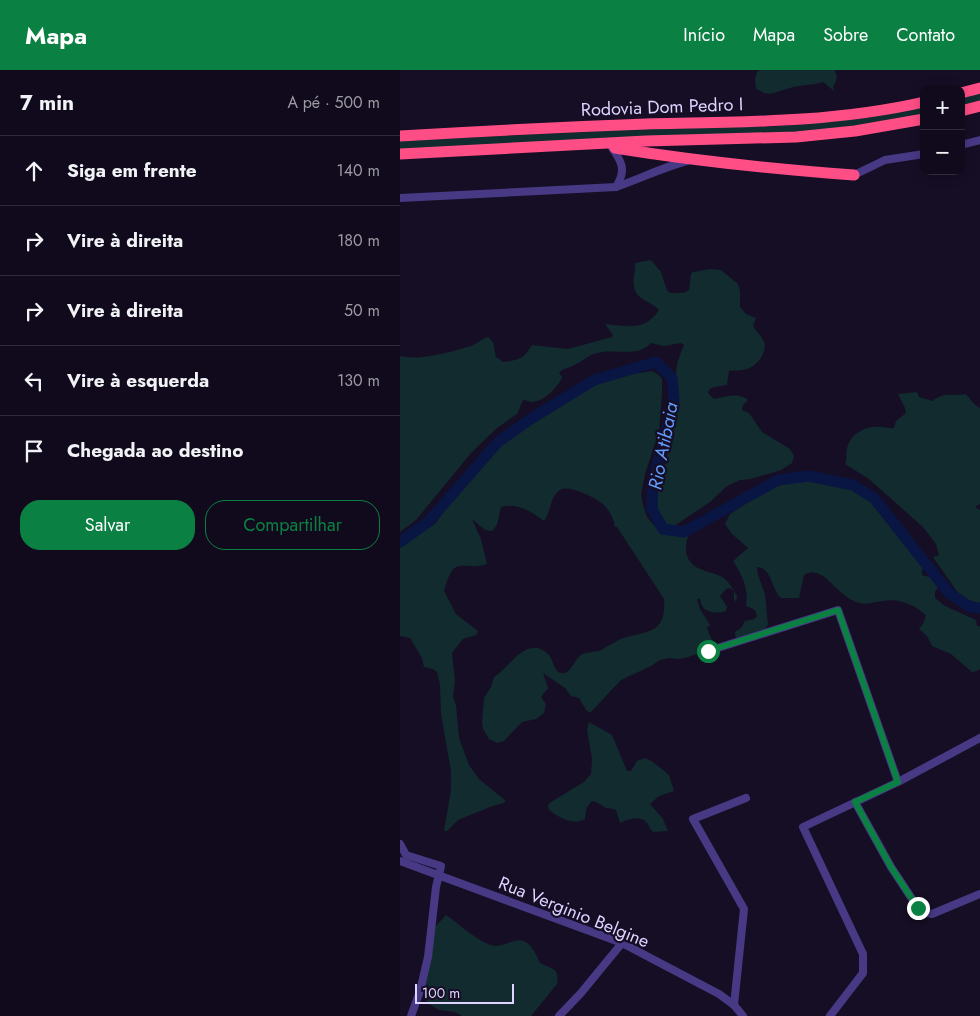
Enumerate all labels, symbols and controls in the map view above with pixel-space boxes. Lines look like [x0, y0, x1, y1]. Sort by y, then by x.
text: Mapa [25, 18, 87, 53]
text: Início [683, 22, 725, 48]
text: Mapa [753, 22, 795, 48]
text: Sobre [823, 22, 868, 48]
text: Contato [896, 22, 955, 48]
map controls [920, 85, 965, 175]
button: + [920, 85, 965, 130]
text: 7 min [20, 88, 74, 118]
text: A pé · 500 m [287, 91, 380, 114]
street label: Rodovia Dom Pedro I [580, 91, 744, 123]
button: − [920, 130, 965, 175]
icon: ahead [20, 157, 48, 185]
text: Siga em frente [67, 157, 197, 184]
text: 140 m [337, 159, 380, 182]
icon: right [20, 227, 48, 255]
text: Vire à direita [67, 227, 183, 254]
text: 180 m [337, 229, 380, 252]
icon: right [20, 297, 48, 325]
text: Vire à direita [67, 297, 183, 324]
text: 50 m [344, 299, 380, 322]
icon: left [20, 367, 48, 395]
text: Vire à esquerda [67, 367, 209, 394]
text: 130 m [337, 369, 380, 392]
water label: Rio Atibaia [641, 399, 685, 492]
icon: arrive [20, 437, 48, 465]
text: Chegada ao destino [67, 437, 243, 464]
button: Salvar [20, 500, 195, 550]
button: Compartilhar [205, 500, 380, 550]
route start [697, 640, 720, 663]
street label: Rua Verginio Belgine [495, 870, 653, 954]
route end [907, 897, 930, 920]
scale bar [415, 981, 514, 1004]
text: 100 m [422, 983, 460, 1003]

